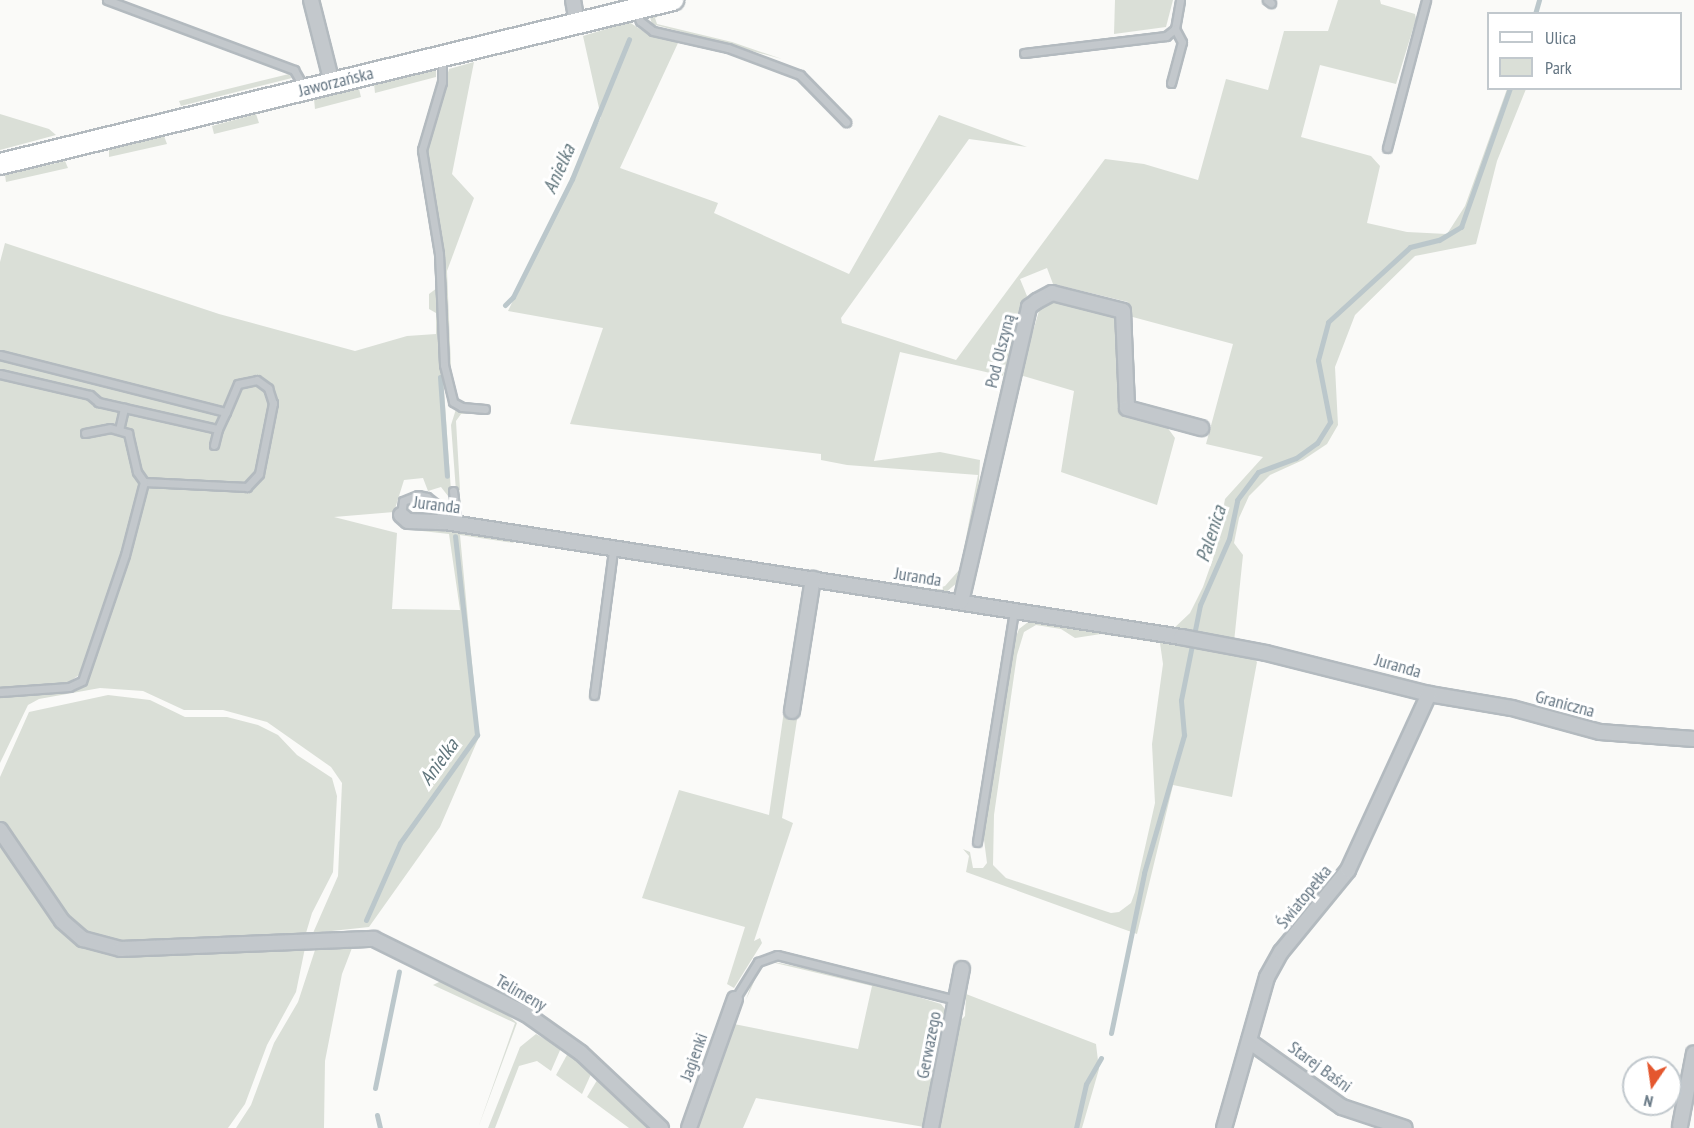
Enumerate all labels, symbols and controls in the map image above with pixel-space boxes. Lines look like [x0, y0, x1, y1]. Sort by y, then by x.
legend [1487, 12, 1682, 90]
text: Ulica [1545, 26, 1576, 49]
text: Park [1545, 56, 1572, 79]
street label: Jaworzańska [296, 62, 376, 102]
water label: Anielka [538, 141, 580, 197]
street label: Pod Olszyną [980, 312, 1020, 390]
street label: Juranda [412, 491, 462, 519]
water label: Palenica [1191, 503, 1231, 565]
street label: Juranda [893, 563, 943, 591]
street label: Juranda [1372, 649, 1424, 683]
street label: Graniczna [1533, 686, 1597, 722]
water label: Anielka [414, 734, 464, 790]
street label: Światopełka [1272, 861, 1336, 933]
street label: Telimeny [492, 970, 550, 1016]
street label: Gerwazego [912, 1009, 946, 1081]
street label: Jagienki [675, 1030, 713, 1084]
street label: Starej Baśni [1284, 1037, 1356, 1097]
north arrow [1622, 1056, 1682, 1116]
text: N [1642, 1091, 1655, 1112]

